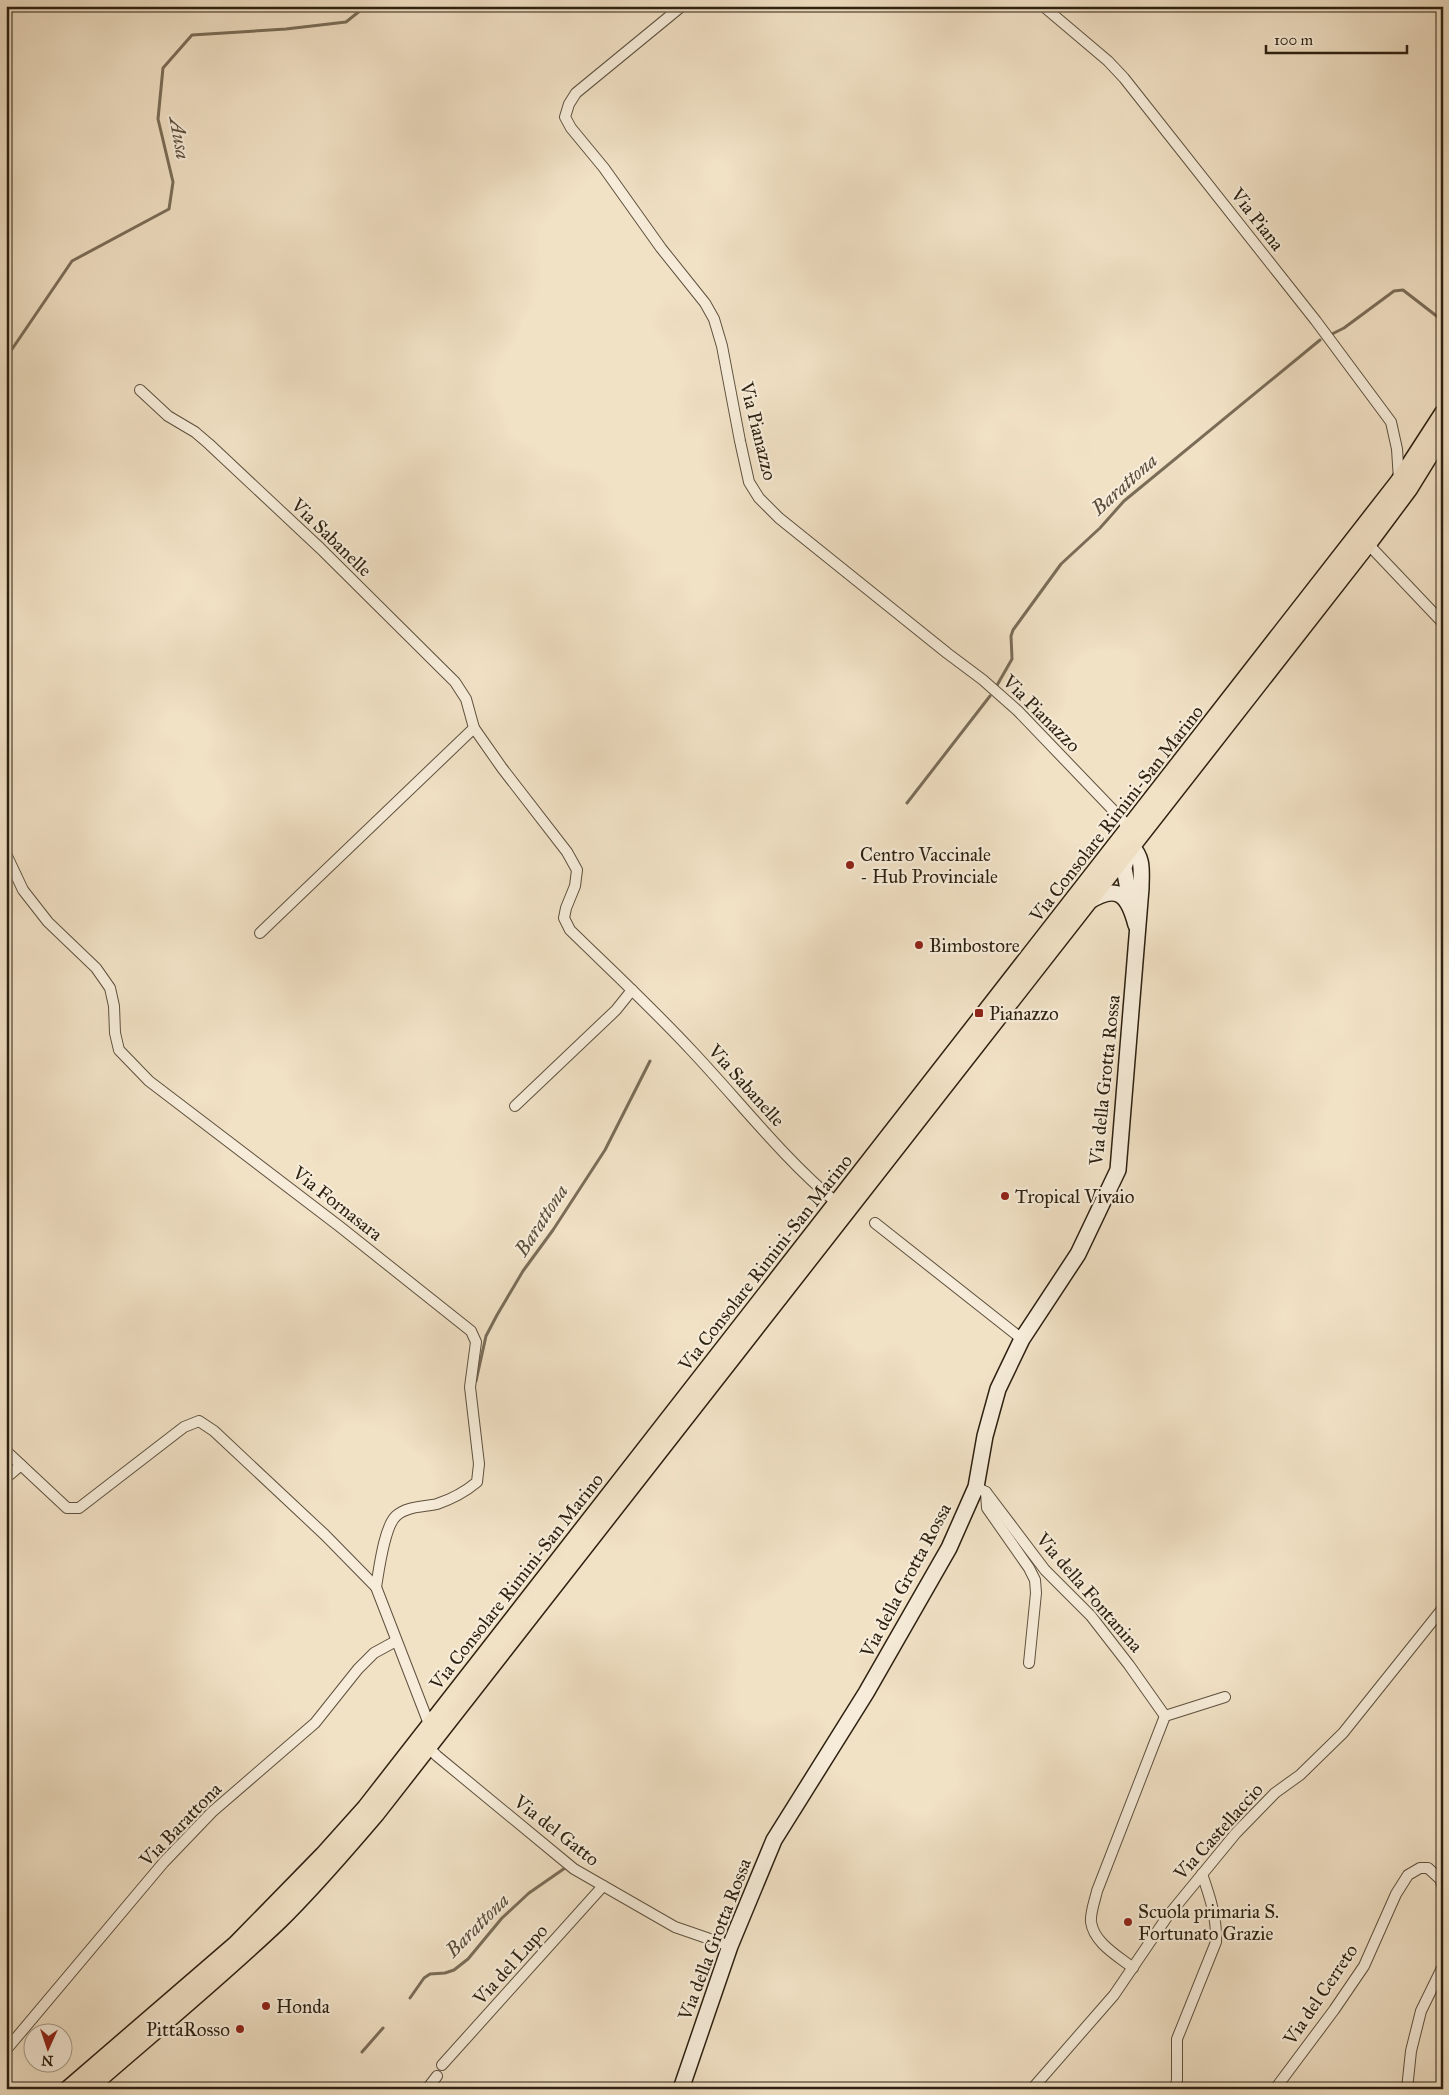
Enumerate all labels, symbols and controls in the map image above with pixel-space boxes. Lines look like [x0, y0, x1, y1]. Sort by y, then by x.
scale bar [1266, 22, 1408, 54]
text: 100 m [1274, 31, 1314, 49]
water label: Ausa [164, 113, 196, 161]
street label: Via Piana [1225, 183, 1290, 256]
street label: Via Pianazzo [735, 379, 782, 483]
water label: Barattona [1085, 448, 1162, 520]
street label: Via Sabanelle [286, 493, 377, 581]
street label: Via Pianazzo [997, 669, 1085, 757]
street label: Via Consolare Rimini-San Marino [1024, 700, 1208, 927]
place label: Centro Vaccinale - Hub Provinciale [860, 843, 998, 888]
marker: Centro Vaccinale - Hub Provinciale [844, 859, 856, 871]
place label: Bimbostore [929, 934, 1020, 957]
marker: Bimbostore [913, 939, 925, 951]
street label: Via della Grotta Rossa [1084, 993, 1125, 1167]
place label: Pianazzo [989, 1002, 1059, 1025]
marker: Pianazzo [973, 1007, 985, 1019]
street label: Via Sabanelle [703, 1039, 790, 1131]
street label: Via Consolare Rimini-San Marino [673, 1149, 857, 1376]
street label: Via Fornasara [287, 1161, 388, 1246]
water label: Barattona [509, 1180, 573, 1261]
place label: Tropical Vivaio [1015, 1185, 1135, 1208]
marker: Tropical Vivaio [999, 1190, 1011, 1202]
street label: Via Consolare Rimini-San Marino [424, 1468, 608, 1695]
street label: Via della Grotta Rossa [855, 1498, 956, 1662]
street label: Via della Fontanina [1031, 1527, 1148, 1658]
street label: Via Barattona [134, 1777, 227, 1872]
street label: Via Castellaccio [1168, 1778, 1268, 1885]
street label: Via del Gatto [509, 1789, 604, 1871]
street label: Via della Grotta Rossa [673, 1854, 756, 2024]
water label: Barattona [439, 1888, 514, 1963]
place label: Scuola primaria S. Fortunato Grazie [1138, 1900, 1279, 1945]
marker: Scuola primaria S. Fortunato Grazie [1122, 1916, 1134, 1928]
street label: Via del Lupo [467, 1919, 553, 2010]
street label: Via del Cerreto [1278, 1939, 1363, 2050]
place label: Honda [276, 1995, 331, 2018]
marker: Honda [260, 2000, 272, 2012]
place label: PittaRosso [146, 2018, 230, 2041]
north arrow [22, 2022, 72, 2072]
marker: PittaRosso [234, 2023, 246, 2035]
text: N [41, 2052, 54, 2069]

